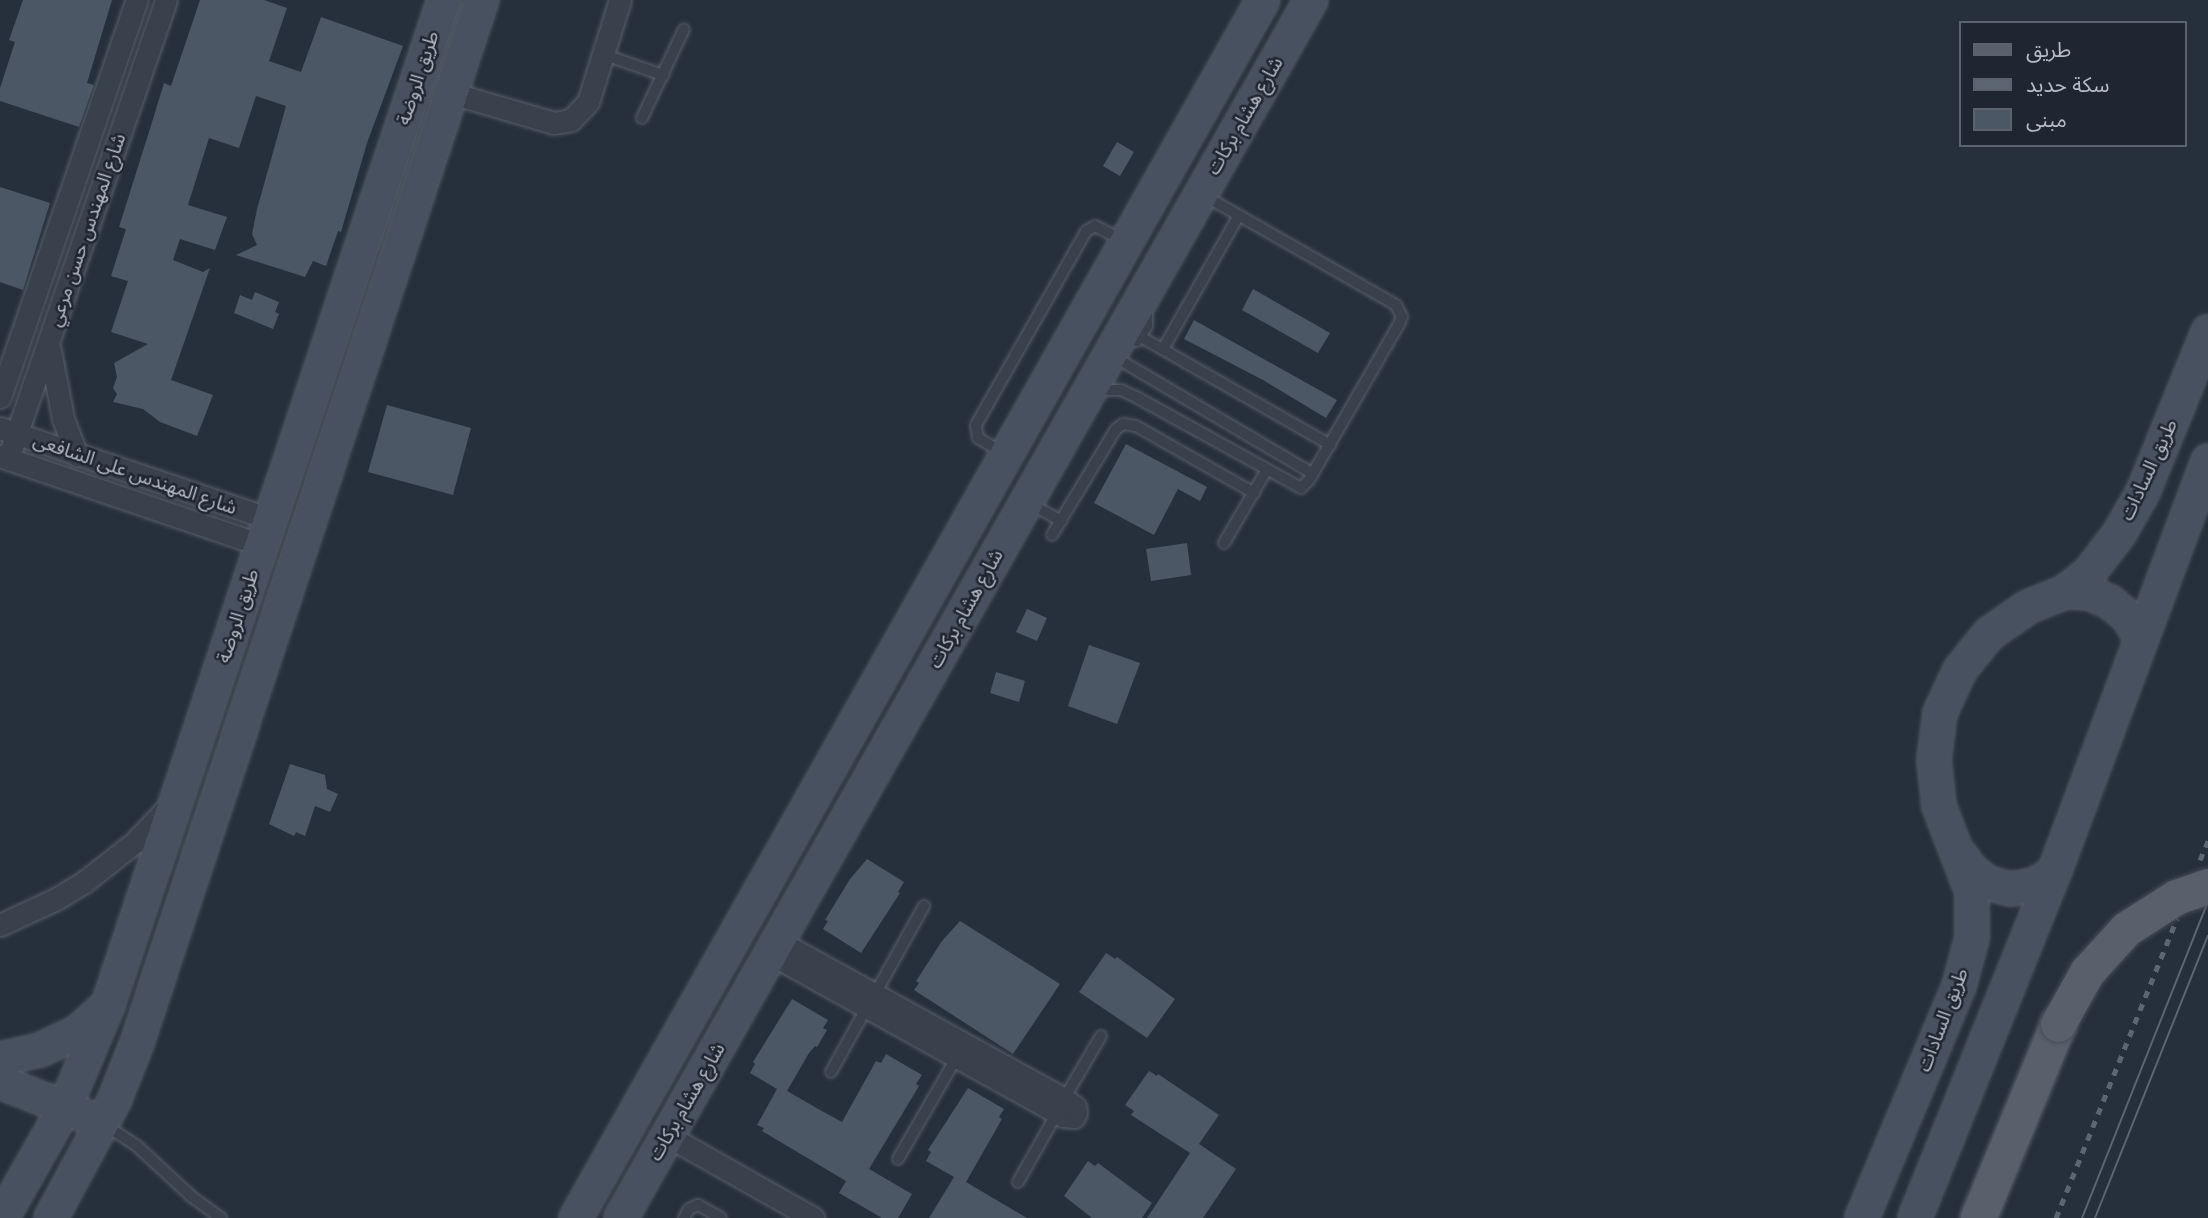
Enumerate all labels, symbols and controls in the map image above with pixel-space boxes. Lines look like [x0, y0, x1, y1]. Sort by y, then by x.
legend [1960, 21, 2187, 147]
street label: طريق الروضة [392, 28, 444, 128]
text: طريق [2026, 38, 2071, 62]
street label: شارع هشام بركات [1202, 53, 1288, 179]
text: سكة حديد [2026, 73, 2110, 97]
text: مبنى [2026, 108, 2067, 132]
street label: شارع المهندس حسن مرعي [43, 130, 131, 330]
street label: طريق السادات [2116, 416, 2182, 524]
street label: شارع المهندس على الشافعى [30, 428, 240, 520]
street label: شارع هشام بركات [924, 546, 1008, 672]
street label: طريق الروضة [212, 566, 264, 666]
street label: طريق السادات [1913, 965, 1973, 1075]
street label: شارع هشام بركات [644, 1039, 730, 1165]

